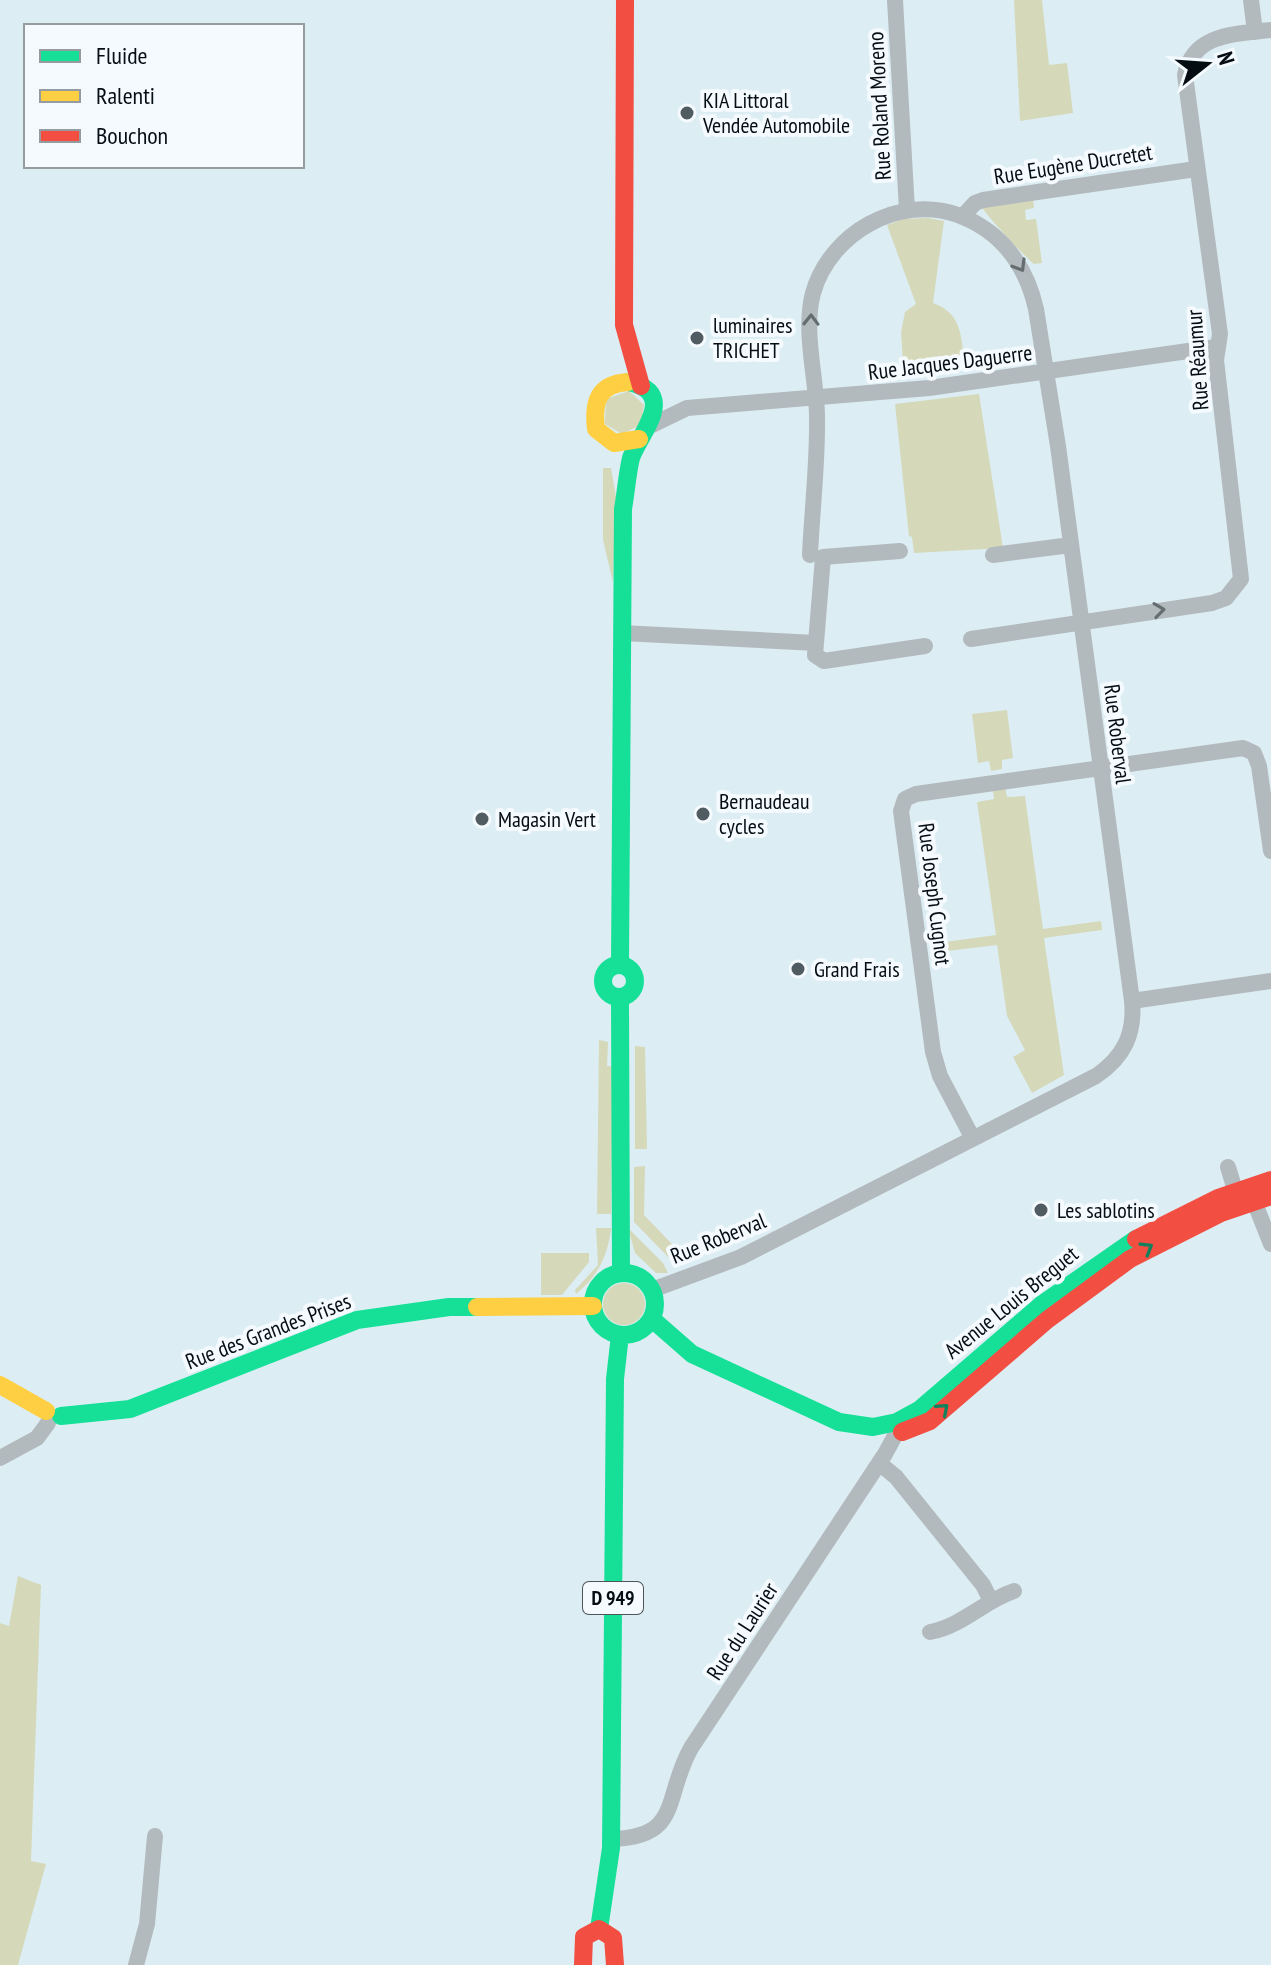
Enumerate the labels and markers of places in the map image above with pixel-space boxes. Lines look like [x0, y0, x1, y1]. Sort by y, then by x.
place label: KIA Littoral Vendée Automobile [702, 86, 850, 139]
marker: KIA Littoral Vendée Automobile [678, 104, 696, 122]
place label: luminaires TRICHET [713, 311, 793, 364]
marker: luminaires TRICHET [688, 329, 706, 347]
place label: Bernaudeau cycles [719, 787, 809, 840]
place label: Magasin Vert [498, 805, 596, 833]
marker: Bernaudeau cycles [694, 805, 712, 823]
marker: Magasin Vert [473, 810, 491, 828]
place label: Grand Frais [814, 955, 900, 983]
marker: Grand Frais [789, 960, 807, 978]
place label: Les sablotins [1057, 1196, 1155, 1224]
marker: Les sablotins [1032, 1201, 1050, 1219]

